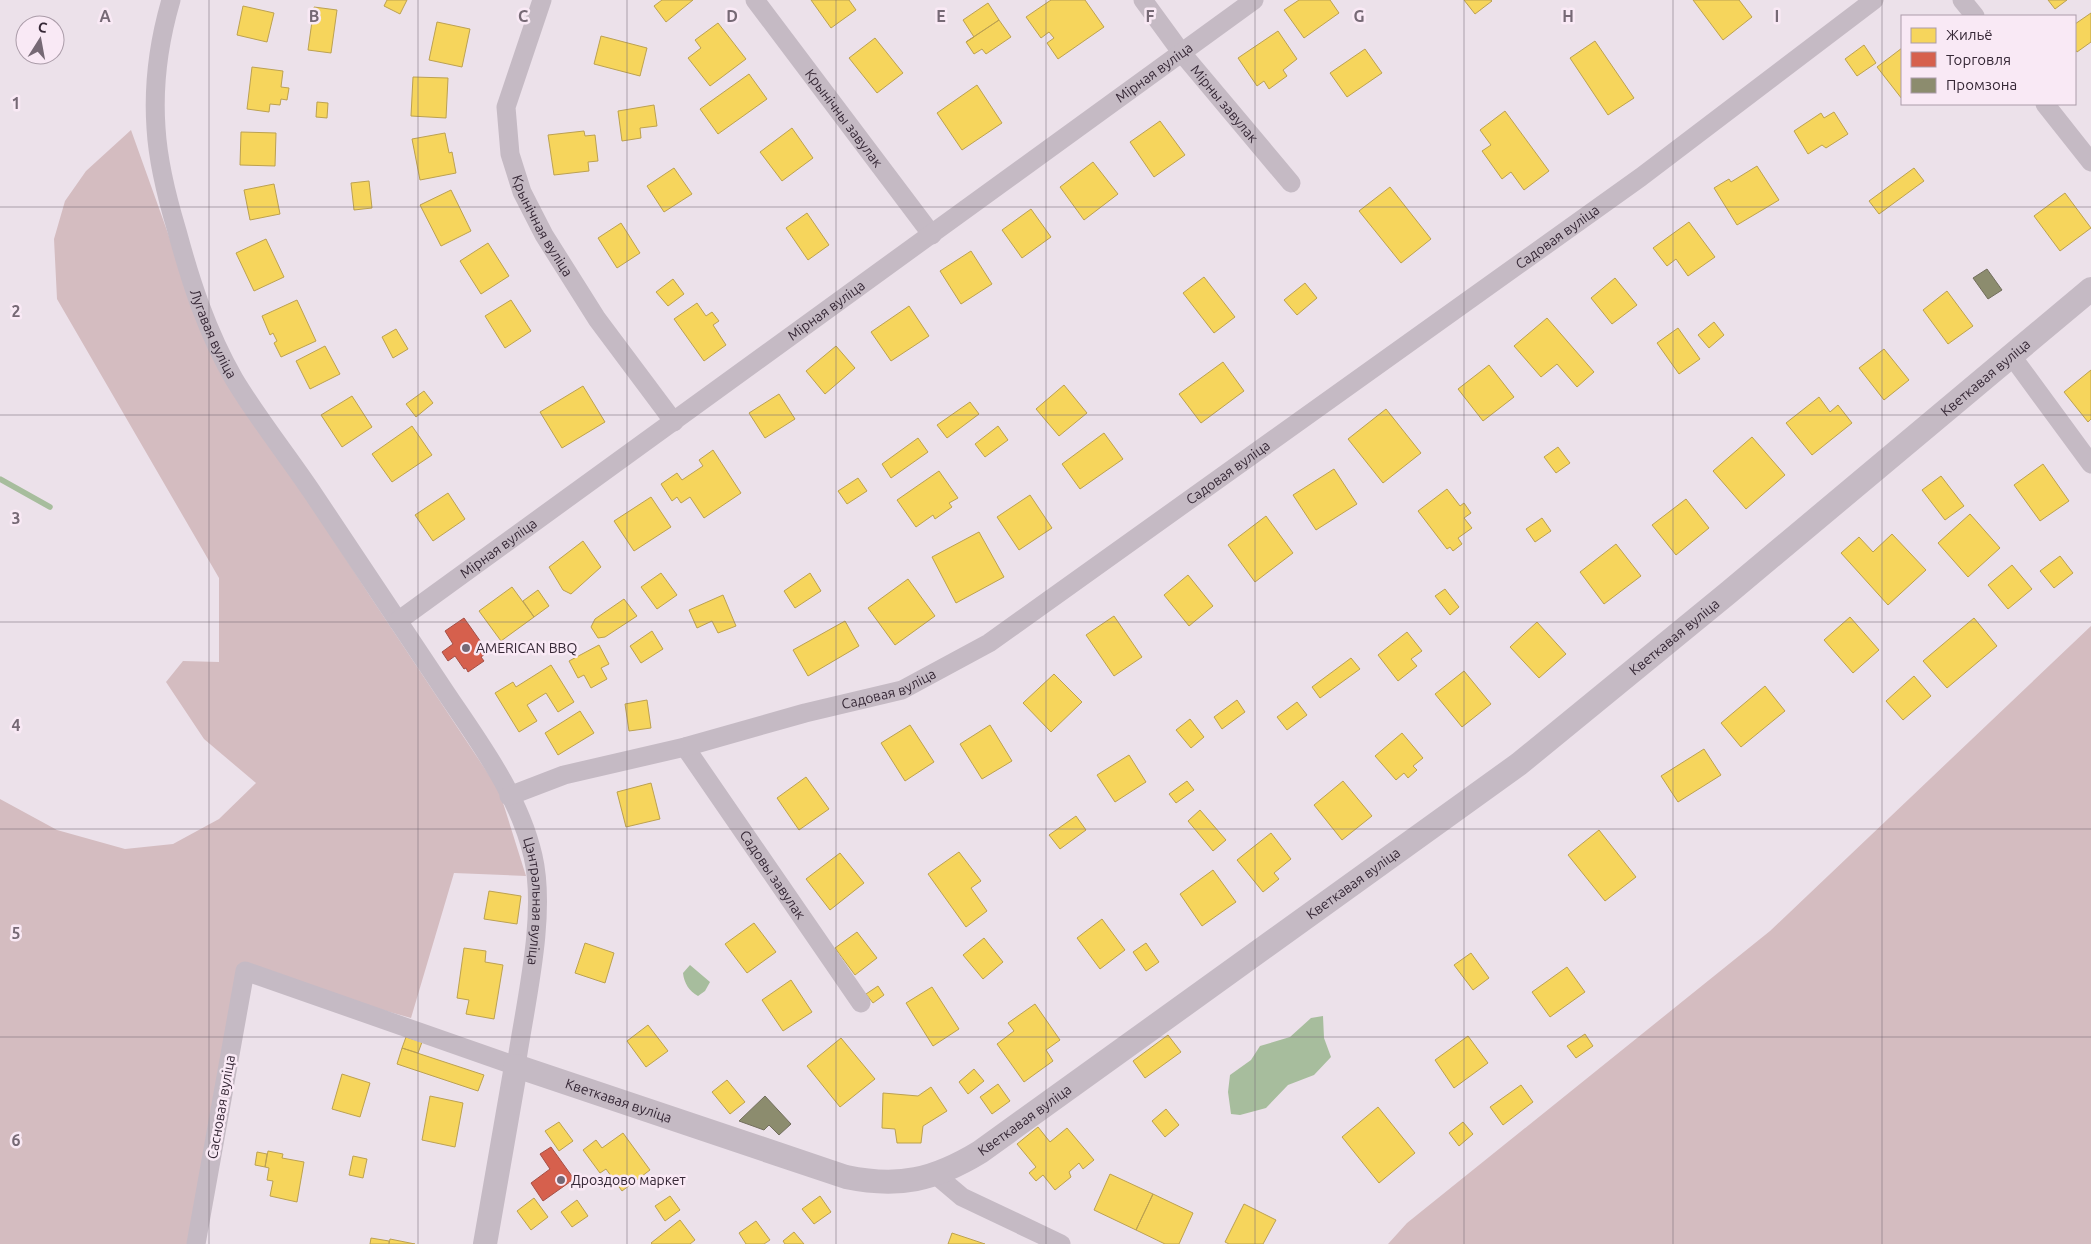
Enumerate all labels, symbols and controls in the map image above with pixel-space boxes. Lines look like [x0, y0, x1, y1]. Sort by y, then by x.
text: A [99, 7, 111, 25]
text: B [309, 7, 319, 25]
text: C [518, 7, 528, 25]
text: D [726, 7, 738, 25]
text: E [936, 7, 946, 25]
text: F [1146, 7, 1155, 25]
text: G [1353, 7, 1365, 25]
text: H [1562, 7, 1574, 25]
text: I [1775, 7, 1779, 25]
north arrow [15, 15, 65, 65]
legend [1901, 15, 2076, 105]
text: С [37, 19, 48, 36]
text: Жильё [1946, 26, 1993, 43]
street label: Мірная вуліца [1112, 39, 1196, 106]
text: Торговля [1946, 51, 2011, 68]
street label: Мірны завулак [1187, 62, 1262, 146]
street label: Крынічны завулак [802, 66, 886, 170]
text: Промзона [1946, 76, 2017, 93]
text: 1 [11, 94, 21, 112]
street label: Крынічная вуліца [509, 173, 576, 279]
street label: Садовая вуліца [1512, 201, 1602, 272]
street label: Мірная вуліца [785, 277, 868, 344]
street label: Лугавая вуліца [187, 287, 240, 381]
text: 2 [11, 302, 21, 320]
street label: Кветкавая вуліца [1937, 336, 2033, 419]
street label: Садовая вуліца [1183, 437, 1273, 508]
text: 3 [11, 509, 21, 527]
street label: Мірная вуліца [457, 515, 540, 581]
street label: Кветкавая вуліца [1626, 595, 1723, 678]
place label: AMERICAN BBQ [476, 640, 577, 656]
marker: AMERICAN BBQ [460, 642, 472, 654]
street label: Садовая вуліца [840, 665, 938, 712]
text: 4 [11, 716, 21, 734]
street label: Садовы завулак [737, 827, 809, 922]
street label: Цэнтральная вуліца [520, 835, 546, 966]
street label: Кветкавая вуліца [1303, 844, 1403, 922]
text: 5 [11, 924, 21, 942]
street label: Сасновая вуліца [204, 1054, 238, 1160]
street label: Кветкавая вуліца [563, 1075, 674, 1126]
street label: Кветкавая вуліца [975, 1081, 1074, 1159]
text: 6 [11, 1131, 21, 1149]
place label: Дроздово маркет [571, 1172, 686, 1188]
marker: Дроздово маркет [555, 1174, 567, 1186]

